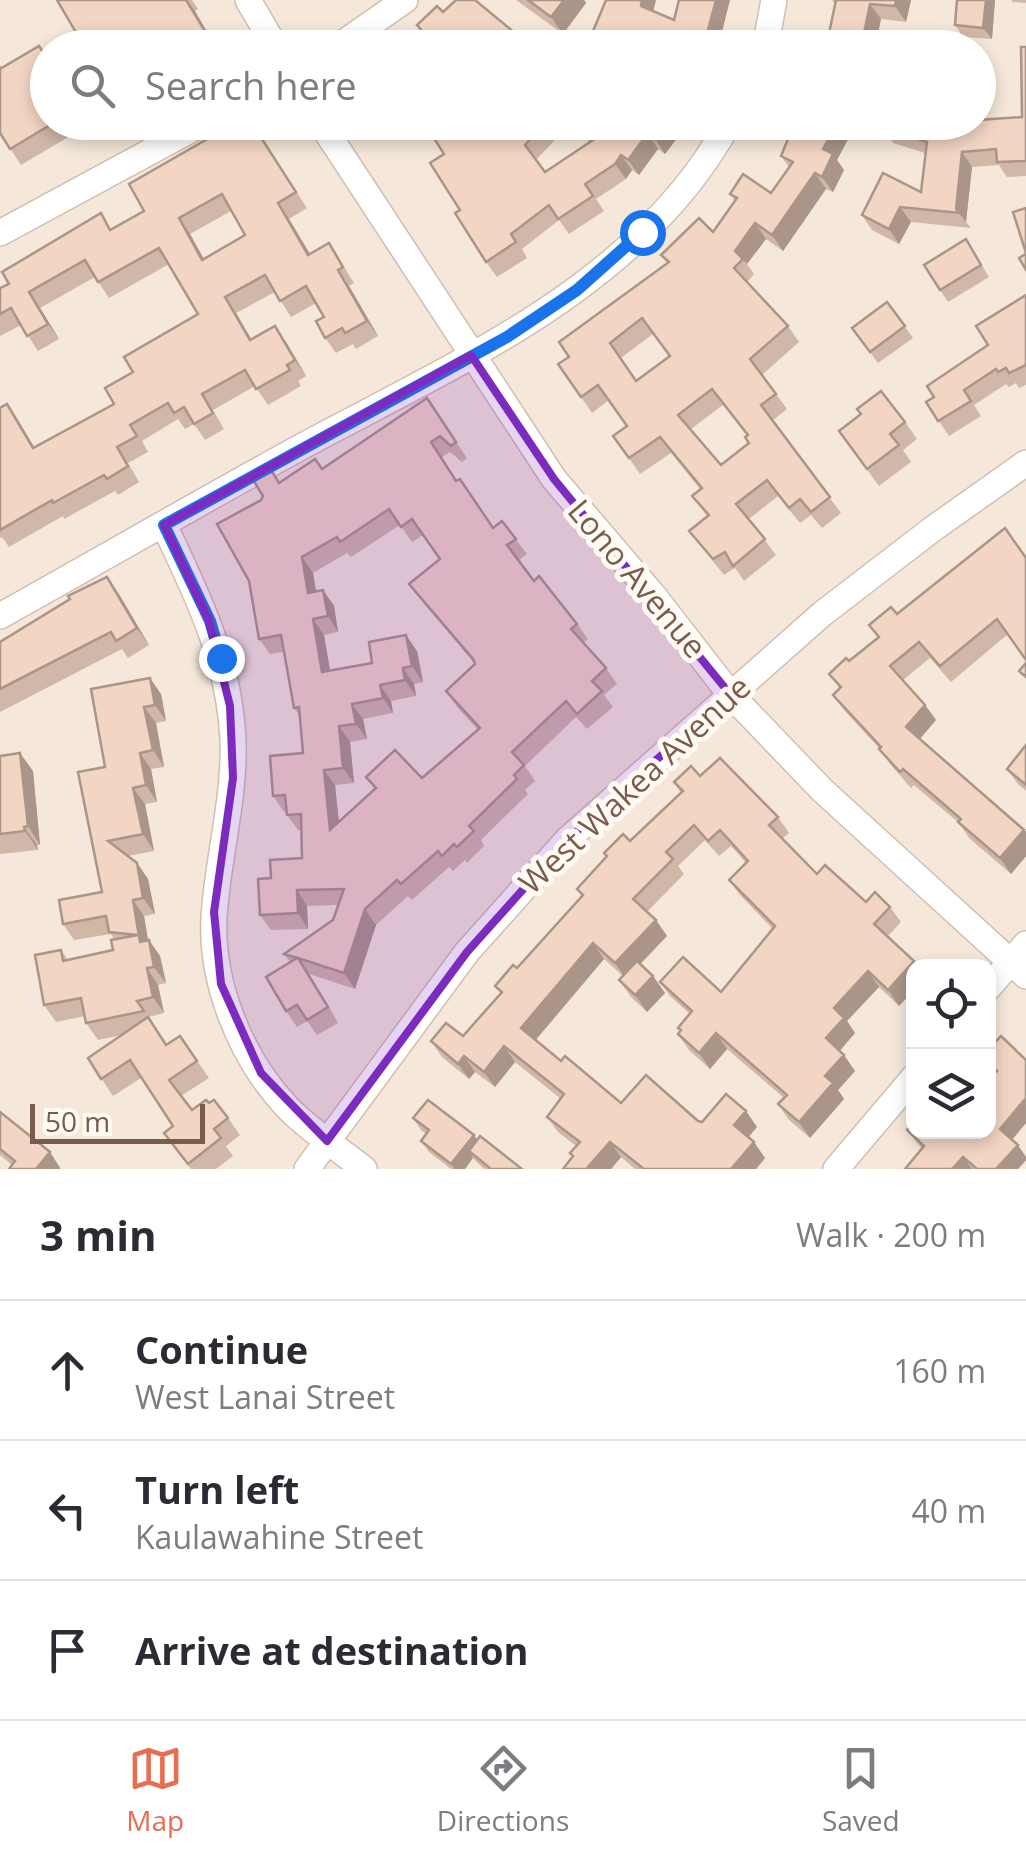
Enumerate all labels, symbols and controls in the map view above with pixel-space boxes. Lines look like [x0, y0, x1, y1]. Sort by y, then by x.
search box [30, 30, 996, 140]
icon: search [65, 58, 120, 113]
text: Search here [145, 59, 357, 111]
route start [620, 210, 666, 256]
street label: Lono Avenue [559, 490, 717, 666]
route end [199, 636, 245, 682]
street label: West Wakea Avenue [509, 665, 759, 903]
map controls [906, 959, 996, 1139]
button: locate [906, 959, 996, 1049]
button: layers [906, 1049, 996, 1139]
scale bar [30, 1099, 205, 1144]
text: 50 m [45, 1102, 110, 1140]
text: 3 min [40, 1206, 157, 1263]
text: Walk · 200 m [796, 1213, 986, 1256]
text: Continue [135, 1323, 308, 1375]
icon: ahead [40, 1343, 95, 1398]
text: 160 m [893, 1349, 986, 1392]
text: West Lanai Street [135, 1375, 395, 1418]
text: Turn left [135, 1463, 299, 1515]
icon: left [40, 1483, 95, 1538]
text: 40 m [911, 1489, 986, 1532]
text: Kaulawahine Street [135, 1515, 423, 1558]
icon: arrive [40, 1623, 95, 1678]
text: Arrive at destination [135, 1624, 529, 1676]
tab: Map [126, 1741, 184, 1839]
tab: Directions [437, 1741, 569, 1839]
tab: Saved [822, 1741, 900, 1839]

